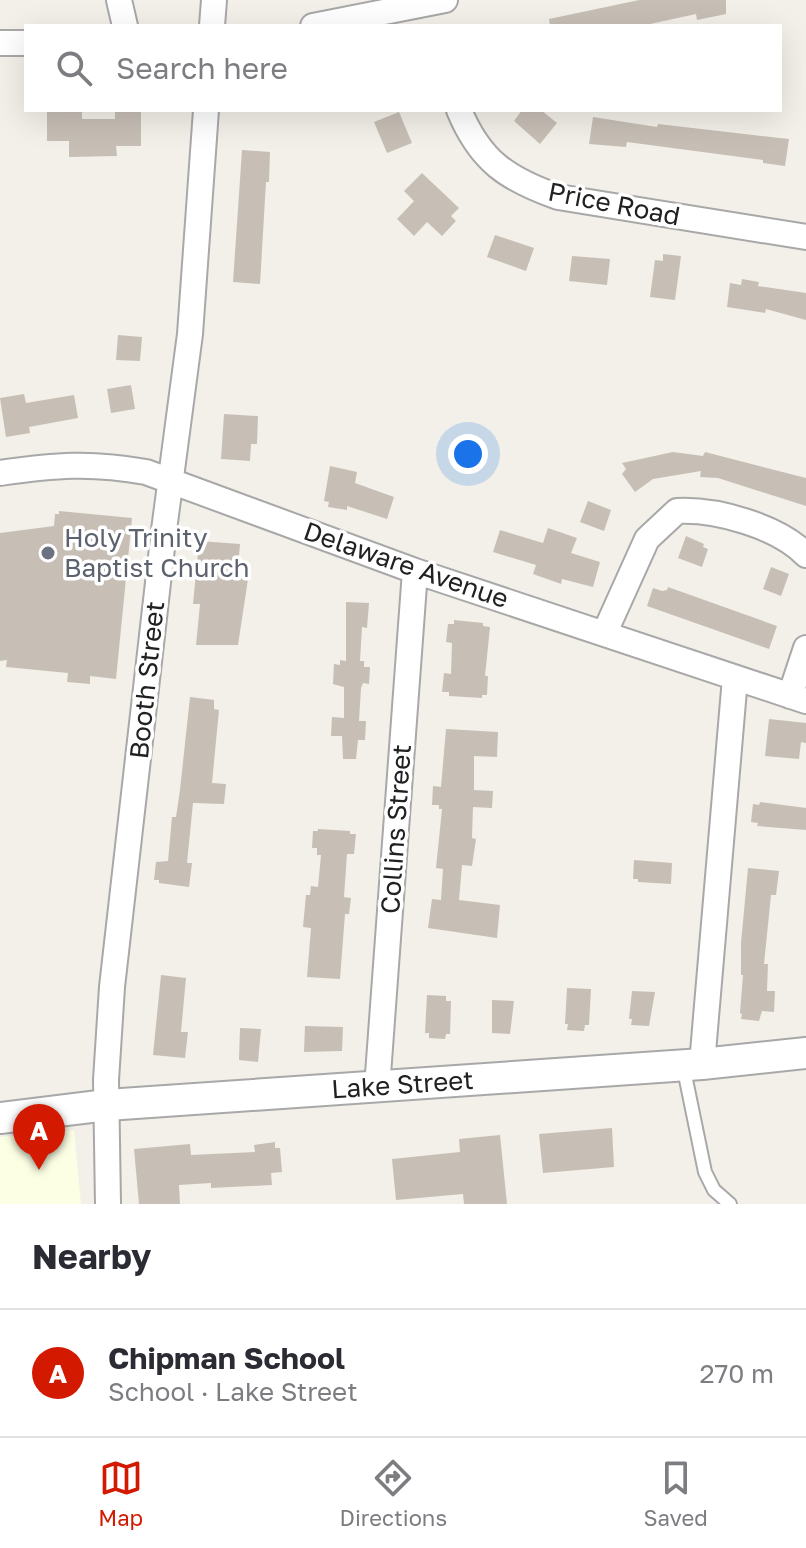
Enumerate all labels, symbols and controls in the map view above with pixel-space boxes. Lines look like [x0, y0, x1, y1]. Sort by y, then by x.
search box [24, 24, 782, 112]
icon: search [52, 46, 96, 90]
text: Search here [116, 50, 288, 86]
street label: Price Road [546, 176, 683, 231]
your location [448, 434, 488, 474]
street label: Delaware Avenue [300, 515, 513, 614]
place label: Holy Trinity Baptist Church [64, 522, 250, 583]
marker: Holy Trinity Baptist Church [39, 544, 57, 562]
street label: Booth Street [123, 600, 170, 760]
street label: Collins Street [374, 743, 417, 915]
street label: Lake Street [330, 1064, 475, 1105]
pin: A [13, 1104, 65, 1170]
text: Nearby [32, 1236, 152, 1276]
text: Chipman School [108, 1340, 345, 1376]
text: A [49, 1358, 67, 1389]
text: 270 m [700, 1358, 774, 1389]
text: School · Lake Street [108, 1376, 358, 1407]
tab: Map [98, 1456, 143, 1531]
tab: Directions [340, 1456, 447, 1531]
tab: Saved [644, 1456, 708, 1531]

